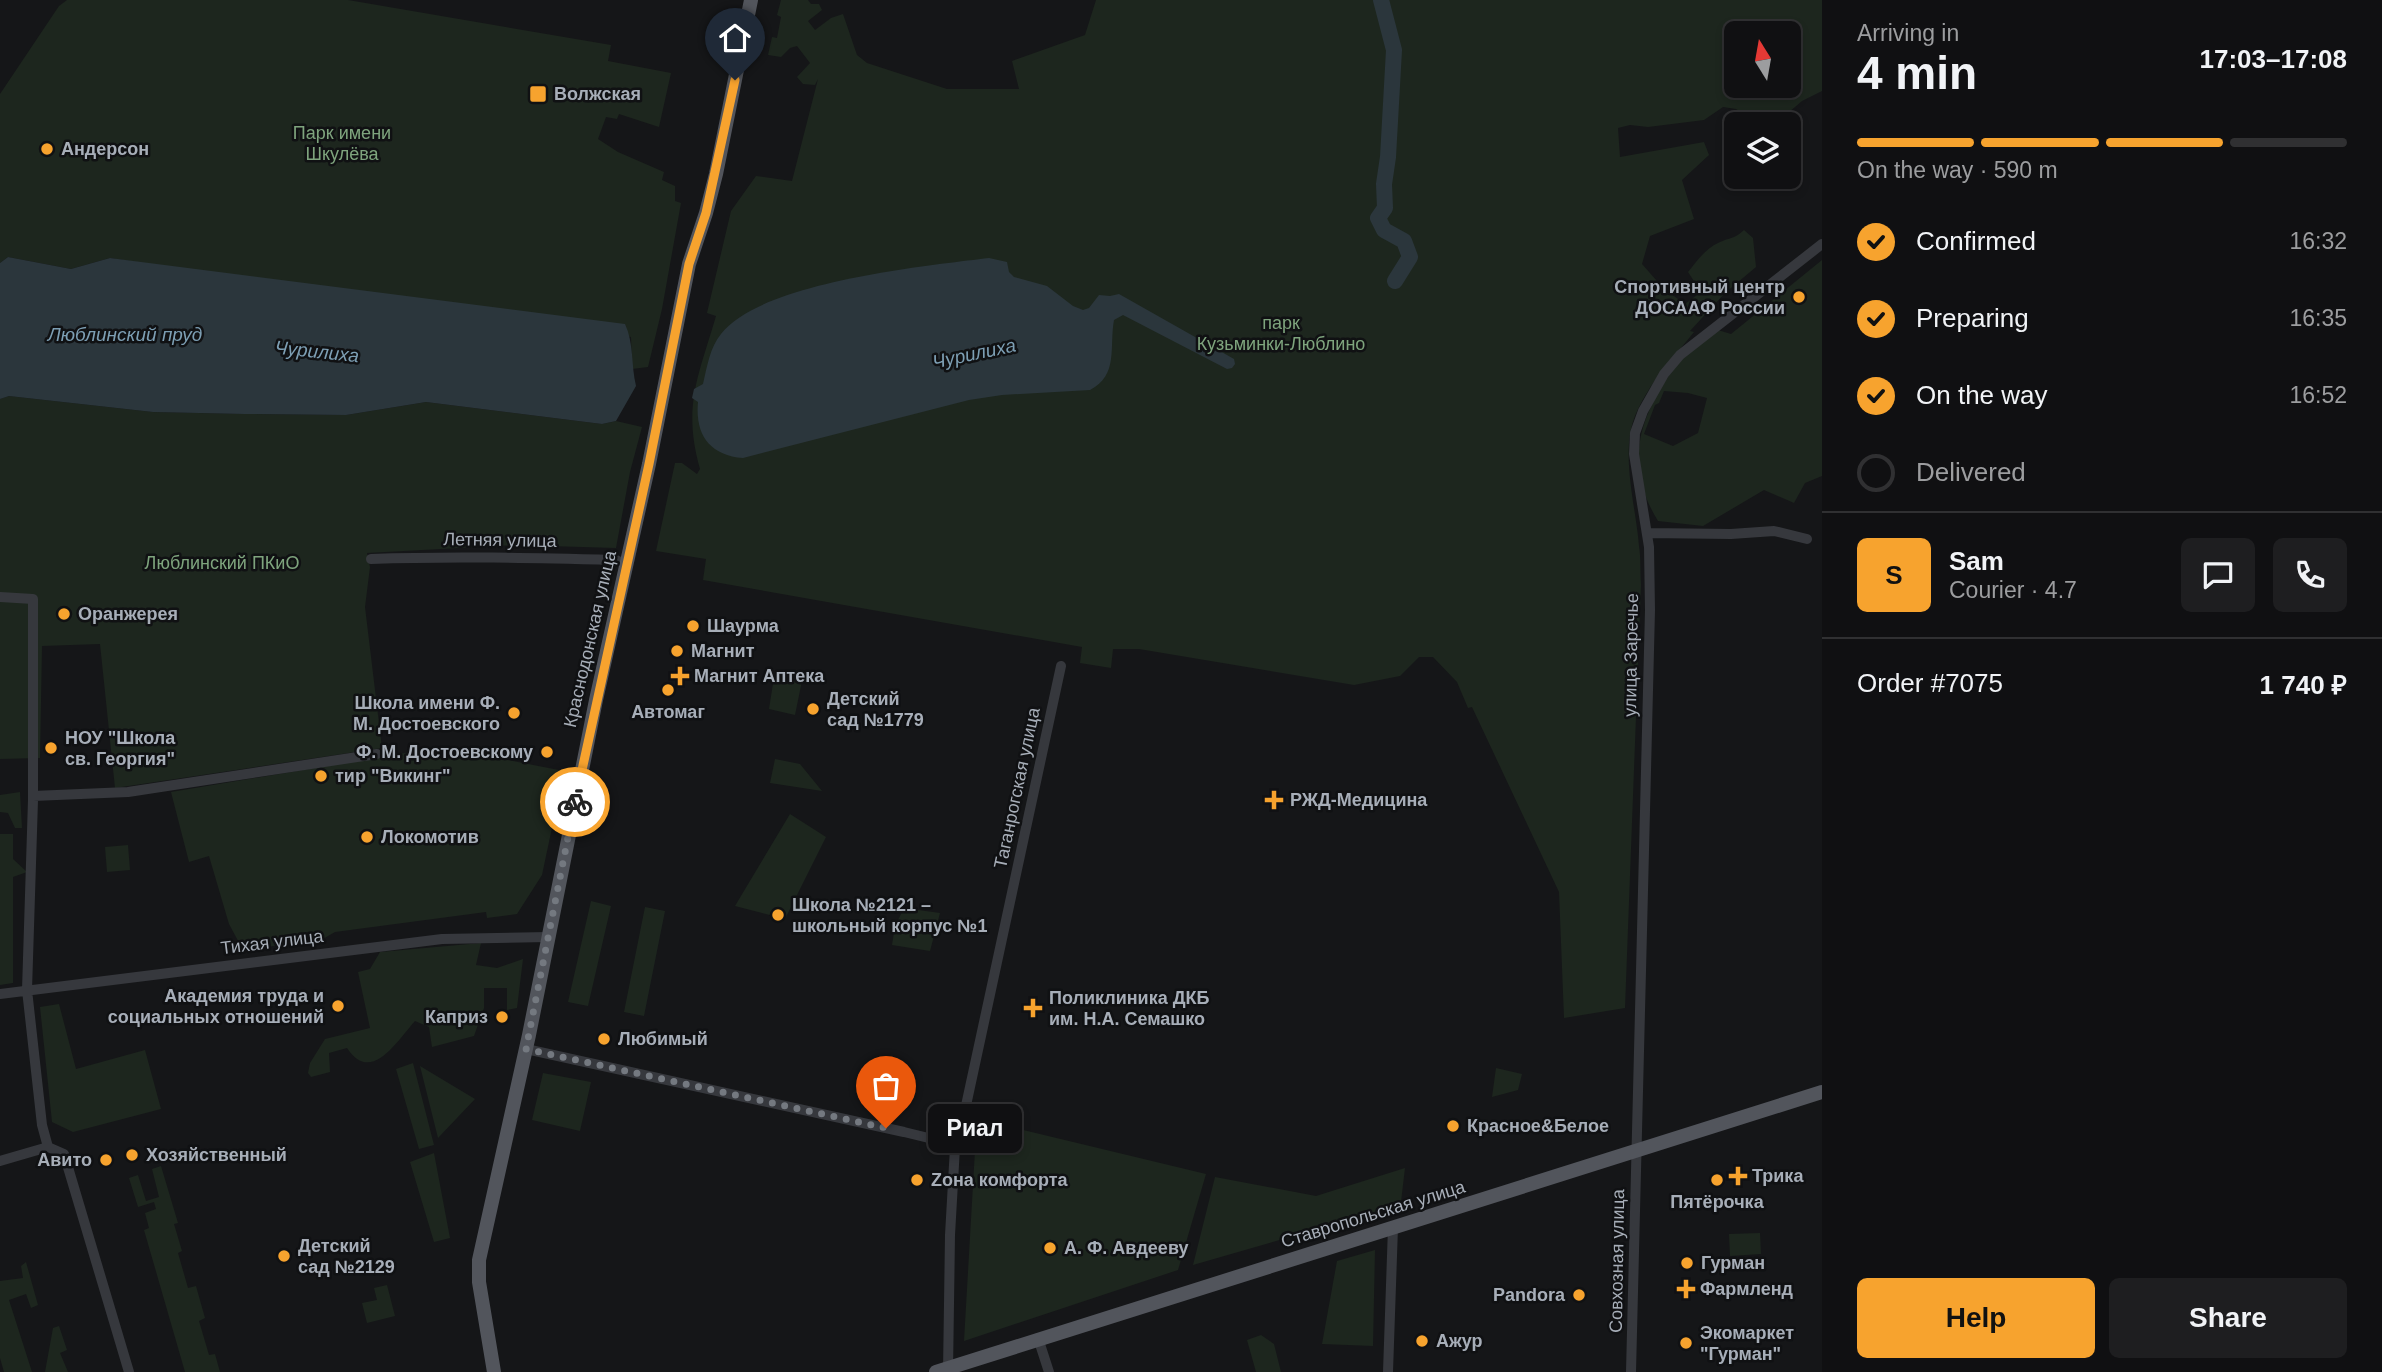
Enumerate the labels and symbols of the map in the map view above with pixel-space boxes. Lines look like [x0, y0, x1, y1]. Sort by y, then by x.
pin [705, 8, 765, 80]
north arrow [1724, 21, 1801, 98]
marker: Волжская [528, 84, 548, 104]
place label: Волжская [554, 84, 641, 104]
park label: Парк имени Шкулёва [293, 123, 391, 164]
place label: Андерсон [61, 139, 149, 159]
marker: Андерсон [39, 141, 55, 157]
place label: Спортивный центр ДОСААФ России [1614, 277, 1785, 318]
marker: Спортивный центр ДОСААФ России [1791, 289, 1807, 305]
park label: парк Кузьминки-Люблино [1197, 313, 1365, 354]
water label: Люблинский пруд [46, 324, 202, 345]
water label: Чурилиха [931, 334, 1018, 373]
water label: Чурилиха [274, 337, 360, 366]
street label: Летняя улица [443, 529, 558, 551]
street label: Краснодонская улица [560, 548, 620, 729]
park label: Люблинский ПКиО [145, 553, 299, 573]
street label: улица Заречье [1620, 593, 1642, 717]
place label: Оранжерея [78, 604, 178, 624]
marker: Оранжерея [56, 606, 72, 622]
place label: Шаурма [707, 616, 780, 636]
marker: Шаурма [685, 618, 701, 634]
place label: Магнит [691, 641, 755, 661]
marker: Магнит [669, 643, 685, 659]
place label: Магнит Аптека [694, 666, 825, 686]
marker: Магнит Аптека [672, 668, 688, 684]
marker: Автомаг [660, 682, 676, 698]
place label: Детский сад №1779 [827, 689, 924, 730]
place label: Школа имени Ф. М. Достоевского [353, 693, 500, 734]
marker: Детский сад №1779 [805, 701, 821, 717]
place label: Автомаг [631, 702, 705, 722]
marker: Школа имени Ф. М. Достоевского [506, 705, 522, 721]
street label: Таганрогская улица [990, 705, 1044, 870]
place label: НОУ "Школа св. Георгия" [65, 728, 176, 769]
marker: НОУ "Школа св. Георгия" [43, 740, 59, 756]
place label: Ф. М. Достоевскому [356, 742, 533, 762]
marker: Ф. М. Достоевскому [539, 744, 555, 760]
place label: тир "Викинг" [335, 766, 450, 786]
courier [540, 767, 610, 837]
marker: тир "Викинг" [313, 768, 329, 784]
marker: РЖД-Медицина [1264, 790, 1284, 810]
place label: РЖД-Медицина [1290, 790, 1428, 810]
place label: Локомотив [381, 827, 479, 847]
marker: Локомотив [359, 829, 375, 845]
place label: Школа №2121 – школьный корпус №1 [792, 895, 987, 936]
marker: Школа №2121 – школьный корпус №1 [770, 907, 786, 923]
street label: Тихая улица [220, 926, 325, 958]
place label: Академия труда и социальных отношений [108, 986, 324, 1027]
place label: Поликлиника ДКБ им. Н.А. Семашко [1049, 988, 1209, 1029]
marker: Академия труда и социальных отношений [330, 998, 346, 1014]
marker: Поликлиника ДКБ им. Н.А. Семашко [1023, 998, 1043, 1018]
place label: Каприз [425, 1007, 488, 1027]
marker: Каприз [494, 1009, 510, 1025]
place label: Любимый [618, 1029, 708, 1049]
marker: Любимый [596, 1031, 612, 1047]
pin [856, 1056, 916, 1128]
callout: Риал [928, 1104, 1022, 1152]
place label: Красное&Белое [1467, 1116, 1609, 1136]
marker: Красное&Белое [1445, 1118, 1461, 1134]
place label: Хозяйственный [146, 1145, 287, 1165]
marker: Хозяйственный [124, 1147, 140, 1163]
place label: Авито [37, 1150, 92, 1170]
marker: Авито [98, 1152, 114, 1168]
place label: Трика [1752, 1166, 1804, 1186]
marker: Трика [1730, 1168, 1746, 1184]
place label: Zона комфорта [931, 1170, 1069, 1190]
marker: Zона комфорта [909, 1172, 925, 1188]
marker: Пятёрочка [1709, 1172, 1725, 1188]
street label: Ставропольская улица [1279, 1176, 1468, 1252]
street label: Совхозная улица [1606, 1188, 1628, 1333]
place label: Пятёрочка [1670, 1192, 1765, 1212]
place label: Детский сад №2129 [298, 1236, 395, 1277]
place label: А. Ф. Авдееву [1064, 1238, 1189, 1258]
marker: А. Ф. Авдееву [1042, 1240, 1058, 1256]
marker: Детский сад №2129 [276, 1248, 292, 1264]
place label: Гурман [1701, 1253, 1765, 1273]
marker: Гурман [1679, 1255, 1695, 1271]
place label: Фармленд [1700, 1279, 1794, 1299]
marker: Фармленд [1678, 1281, 1694, 1297]
place label: Pandora [1493, 1285, 1566, 1305]
marker: Pandora [1571, 1287, 1587, 1303]
place label: Экомаркет "Гурман" [1700, 1323, 1794, 1364]
place label: Ажур [1436, 1331, 1483, 1351]
marker: Ажур [1414, 1333, 1430, 1349]
marker: Экомаркет "Гурман" [1678, 1335, 1694, 1351]

